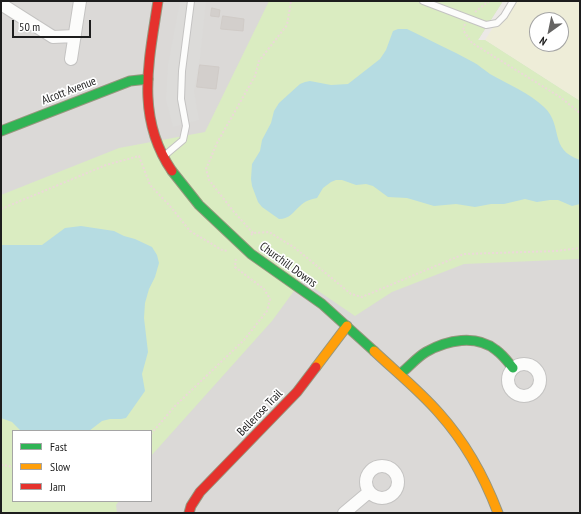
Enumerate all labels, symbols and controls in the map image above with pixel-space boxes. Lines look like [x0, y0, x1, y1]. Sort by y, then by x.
scale bar [14, 12, 93, 38]
north arrow [529, 12, 569, 52]
text: 50 m [19, 19, 40, 34]
text: N [537, 34, 549, 49]
street label: Alcott Avenue [40, 74, 98, 108]
street label: Churchill Downs [257, 239, 319, 291]
street label: Bellerose Trail [234, 387, 286, 439]
legend [12, 430, 152, 502]
text: Fast [50, 439, 67, 454]
text: Slow [50, 459, 70, 474]
text: Jam [50, 479, 66, 494]

